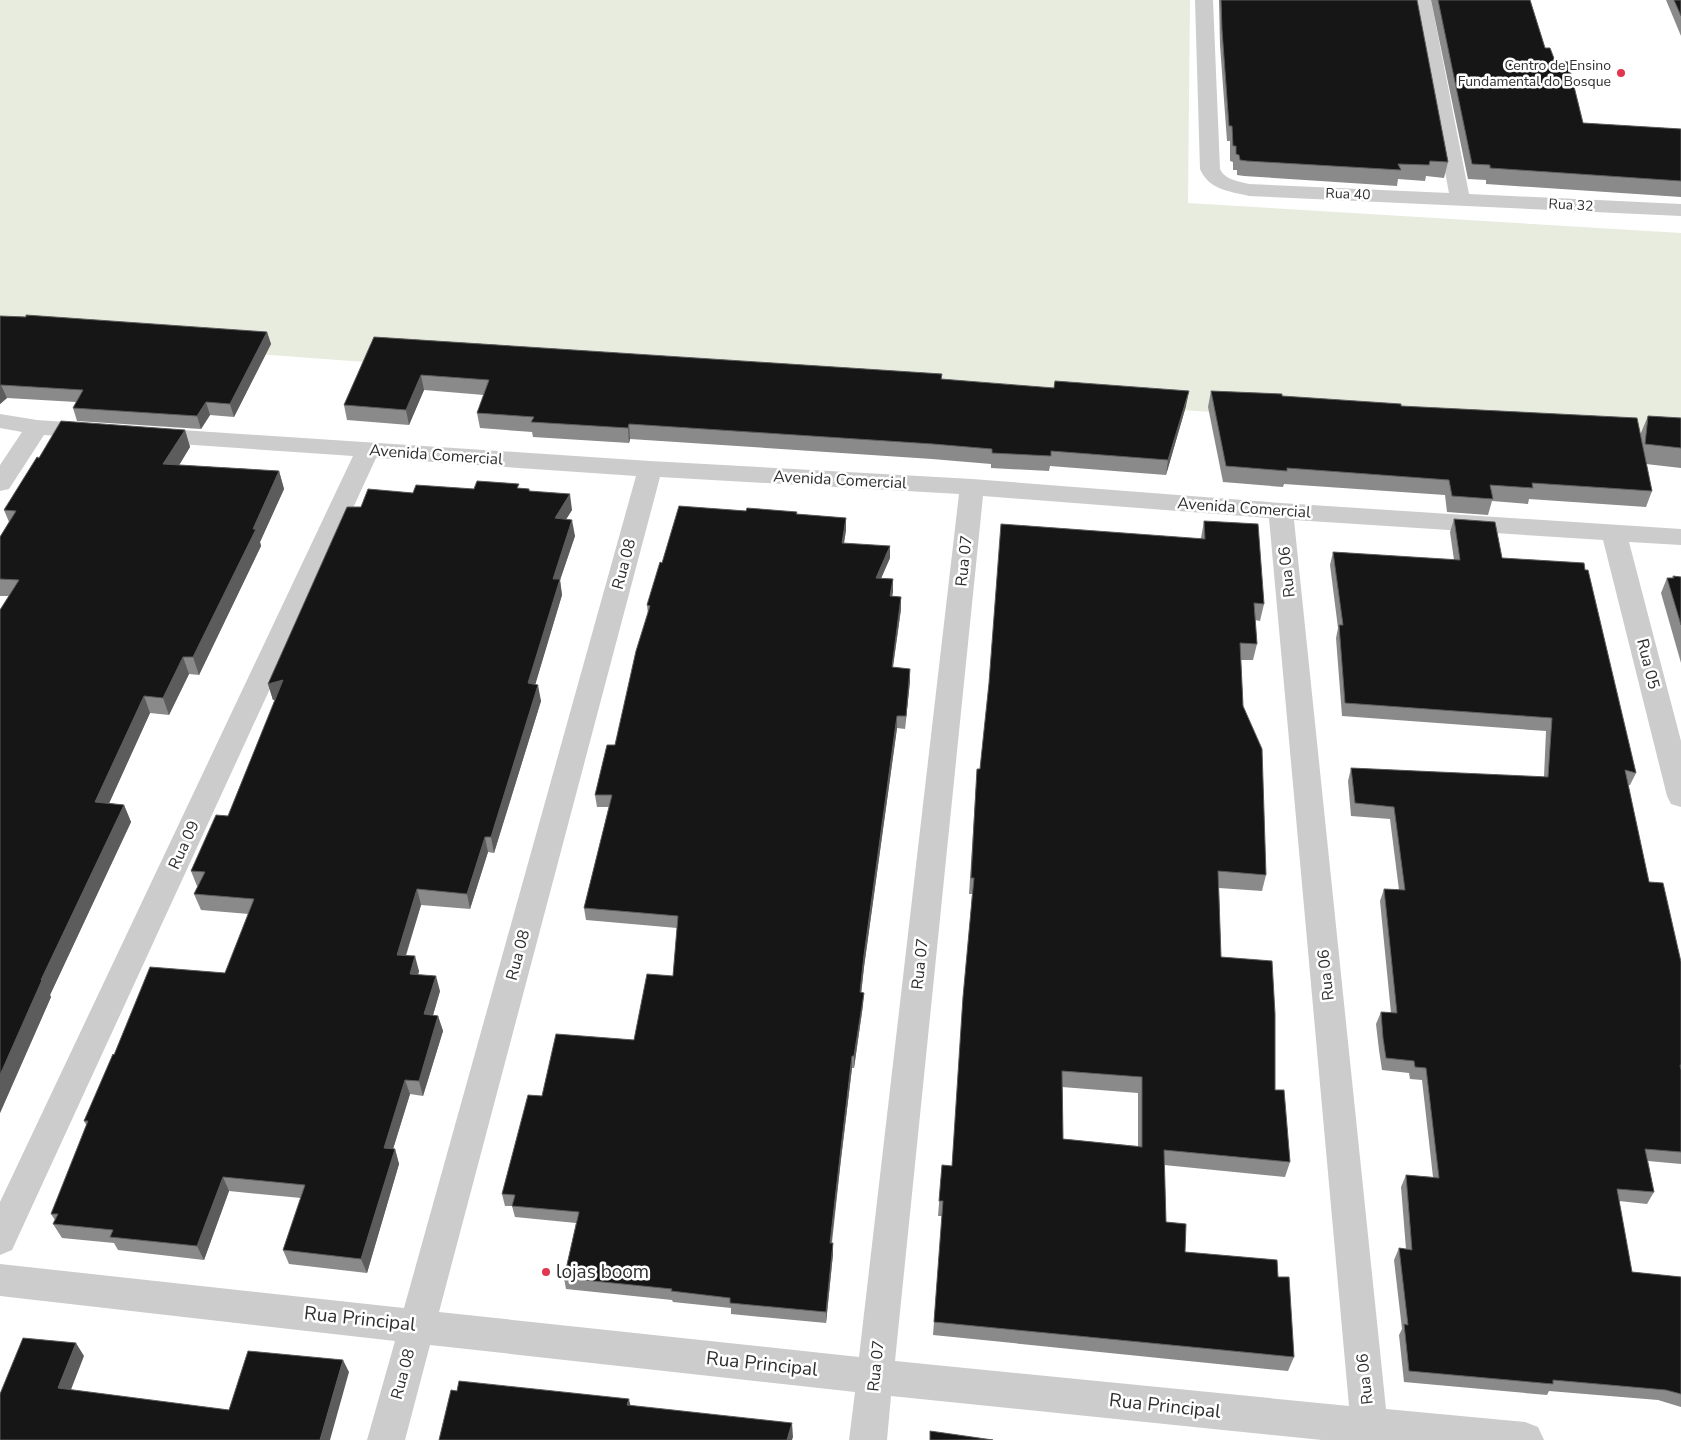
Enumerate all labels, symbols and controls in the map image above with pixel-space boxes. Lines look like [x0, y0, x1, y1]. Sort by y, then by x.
place label: Centro de Ensino Fundamental do Bosque [1458, 56, 1611, 91]
marker: Centro de Ensino Fundamental do Bosque [1615, 67, 1627, 79]
street label: Rua 40 [1325, 184, 1371, 204]
street label: Rua 32 [1548, 194, 1594, 216]
street label: Avenida Comercial [368, 439, 504, 471]
street label: Avenida Comercial [773, 466, 908, 495]
street label: Avenida Comercial [1176, 492, 1312, 524]
street label: Rua 07 [950, 534, 978, 588]
street label: Rua 08 [607, 536, 641, 592]
street label: Rua 06 [1273, 545, 1301, 599]
street label: Rua 05 [1631, 636, 1665, 692]
street label: Rua 09 [163, 817, 205, 873]
street label: Rua 08 [501, 927, 535, 983]
street label: Rua 07 [906, 937, 934, 991]
street label: Rua 06 [1312, 948, 1340, 1002]
place label: lojas boom [556, 1259, 649, 1285]
marker: lojas boom [540, 1266, 552, 1278]
street label: Rua Principal [303, 1300, 417, 1338]
street label: Rua 07 [862, 1339, 890, 1393]
street label: Rua Principal [705, 1345, 819, 1383]
street label: Rua 08 [386, 1346, 420, 1402]
street label: Rua 06 [1351, 1352, 1379, 1406]
street label: Rua Principal [1108, 1387, 1222, 1425]

